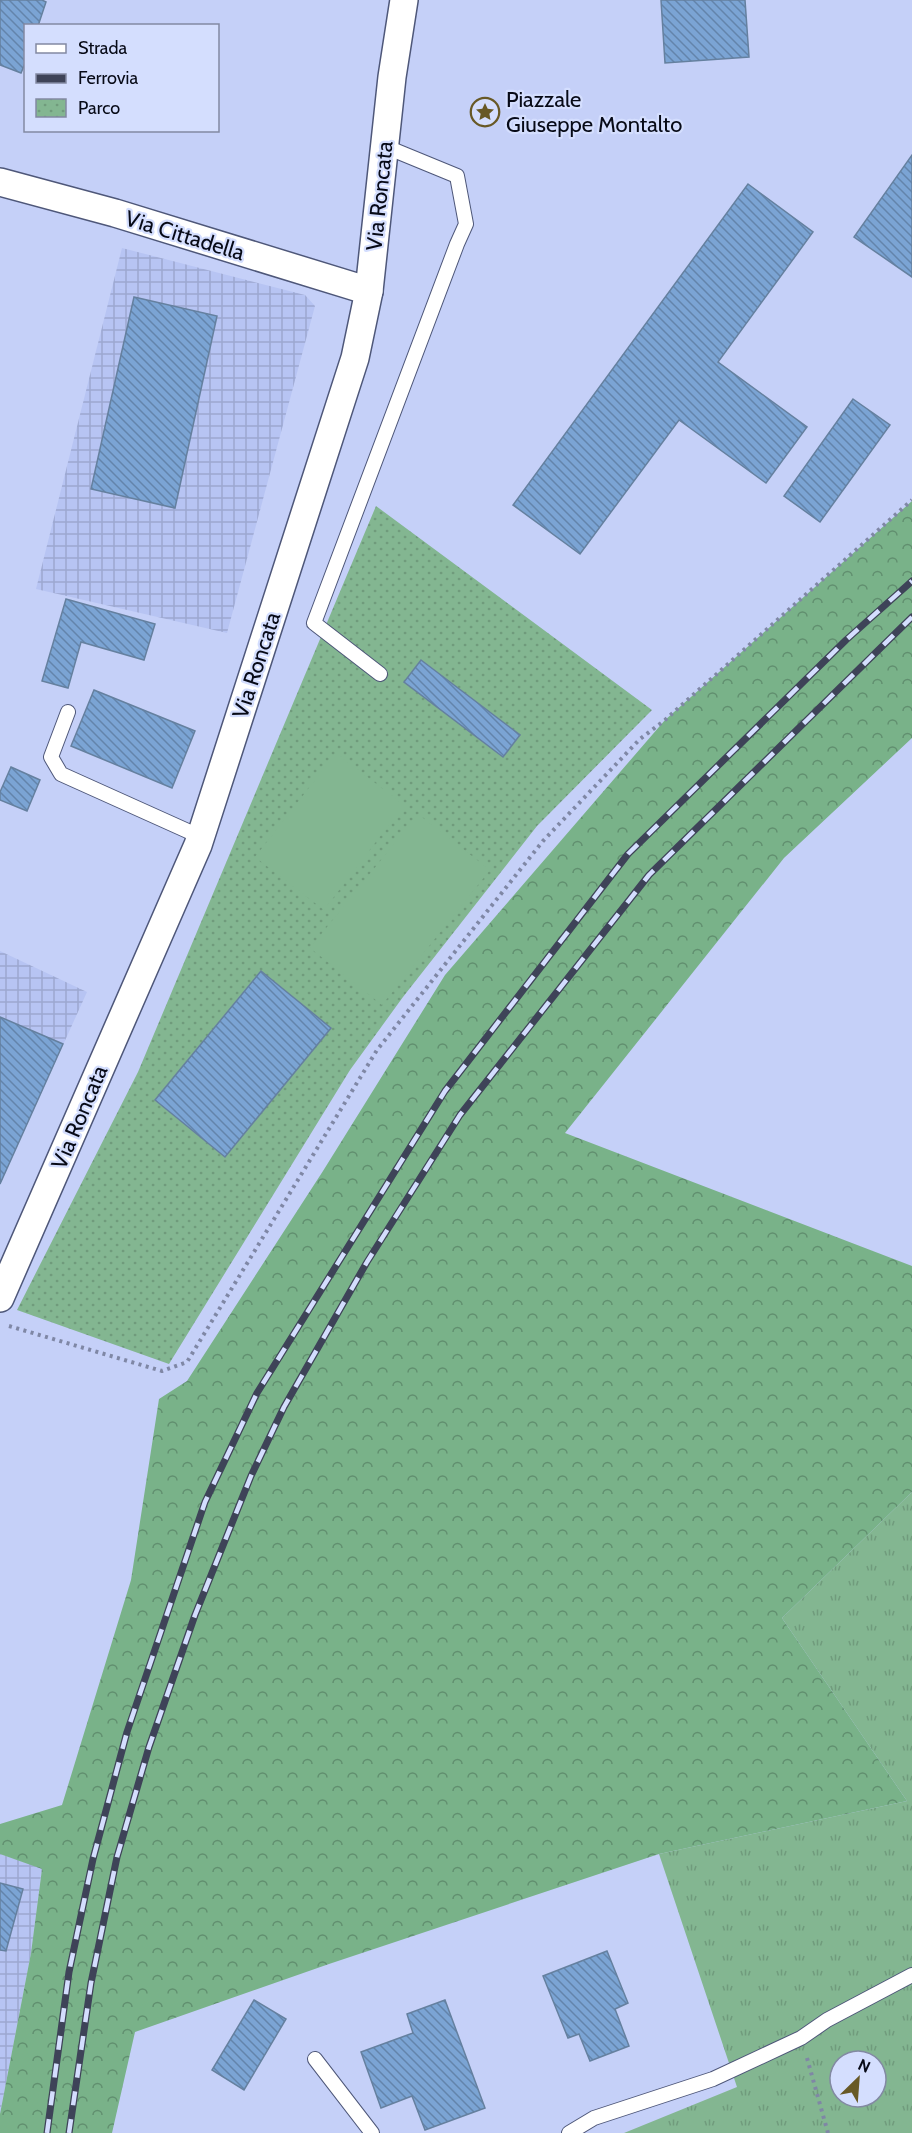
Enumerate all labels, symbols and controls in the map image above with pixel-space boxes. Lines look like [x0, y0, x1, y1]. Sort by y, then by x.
legend [24, 24, 219, 132]
text: Strada [78, 37, 128, 59]
text: Ferrovia [78, 67, 138, 89]
place label: Piazzale Giuseppe Montalto [506, 86, 682, 138]
place icon: Piazzale Giuseppe Montalto [469, 96, 501, 128]
text: Parco [78, 97, 120, 119]
street label: Via Roncata [360, 139, 399, 252]
street label: Via Cittadella [122, 205, 248, 267]
street label: Via Roncata [227, 608, 286, 722]
street label: Via Roncata [46, 1061, 114, 1173]
north arrow [828, 2049, 888, 2109]
text: N [855, 2055, 873, 2077]

